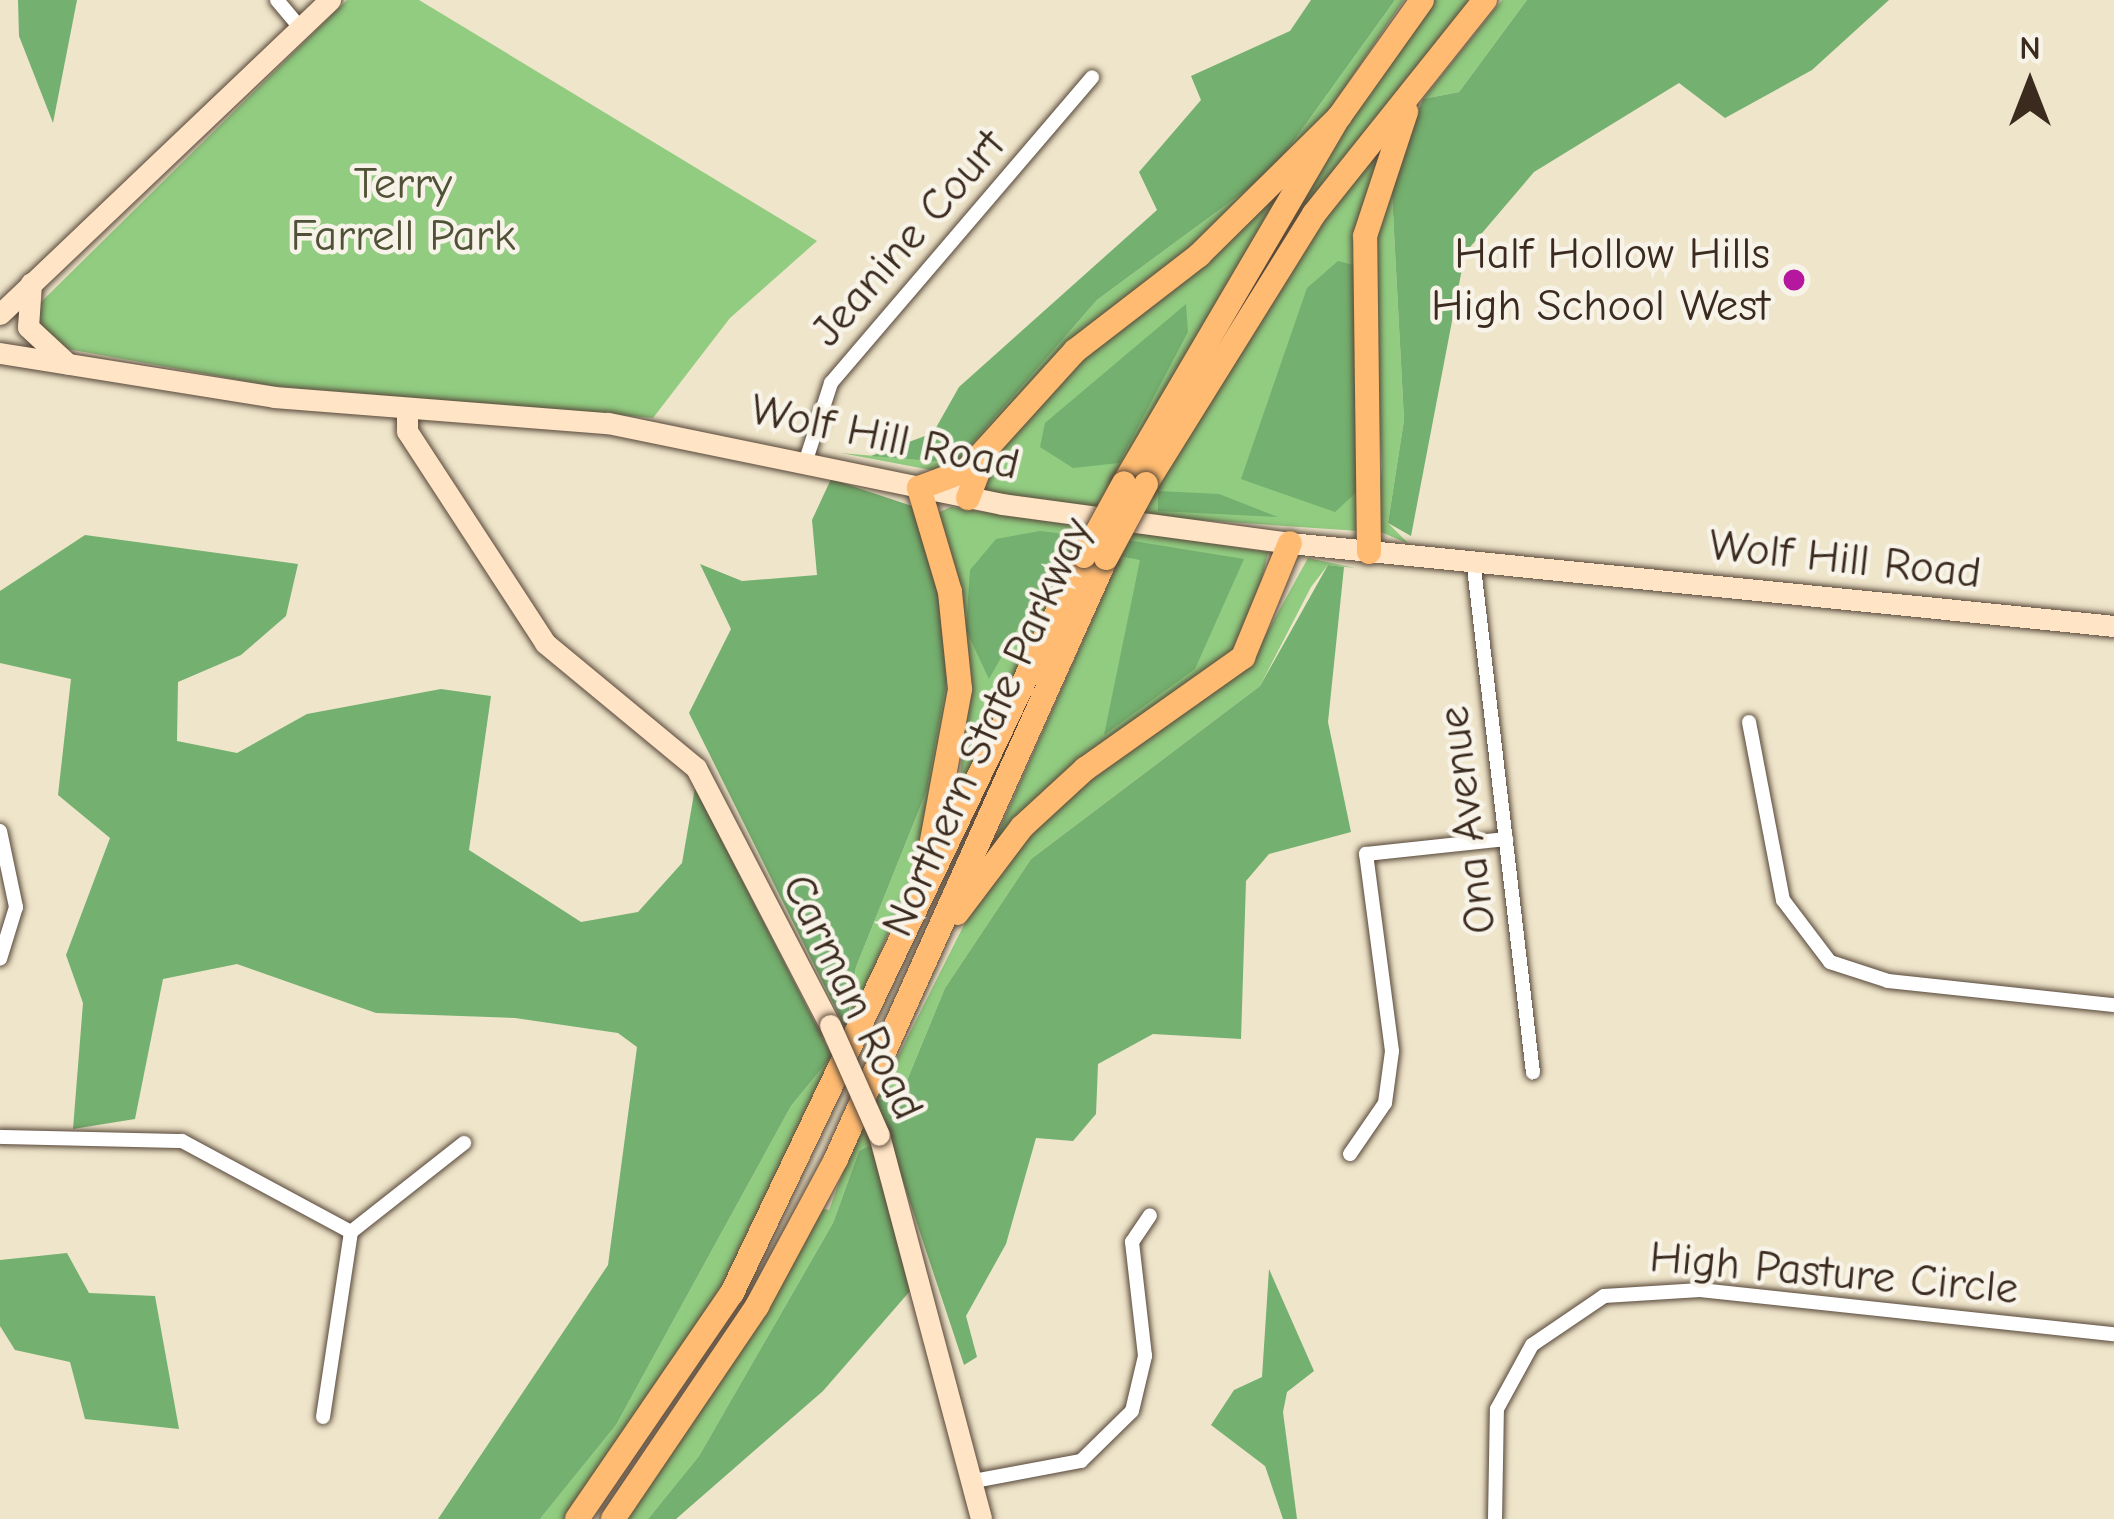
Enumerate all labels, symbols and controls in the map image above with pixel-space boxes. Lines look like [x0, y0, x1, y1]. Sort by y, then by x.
north arrow [1970, 24, 2090, 144]
text: N [2019, 29, 2041, 67]
street label: Jeanine Court [799, 119, 1017, 357]
park label: Terry Farrell Park [291, 157, 515, 263]
place label: Half Hollow Hills High School West [1431, 227, 1770, 333]
marker: Half Hollow Hills High School West [1781, 267, 1807, 293]
street label: Wolf Hill Road [746, 382, 1024, 492]
street label: Northern State Parkway [870, 509, 1104, 945]
street label: Wolf Hill Road [1706, 518, 1984, 600]
street label: Ona Avenue [1426, 703, 1508, 937]
street label: Carman Road [770, 866, 936, 1128]
street label: High Pasture Circle [1647, 1230, 2021, 1316]

